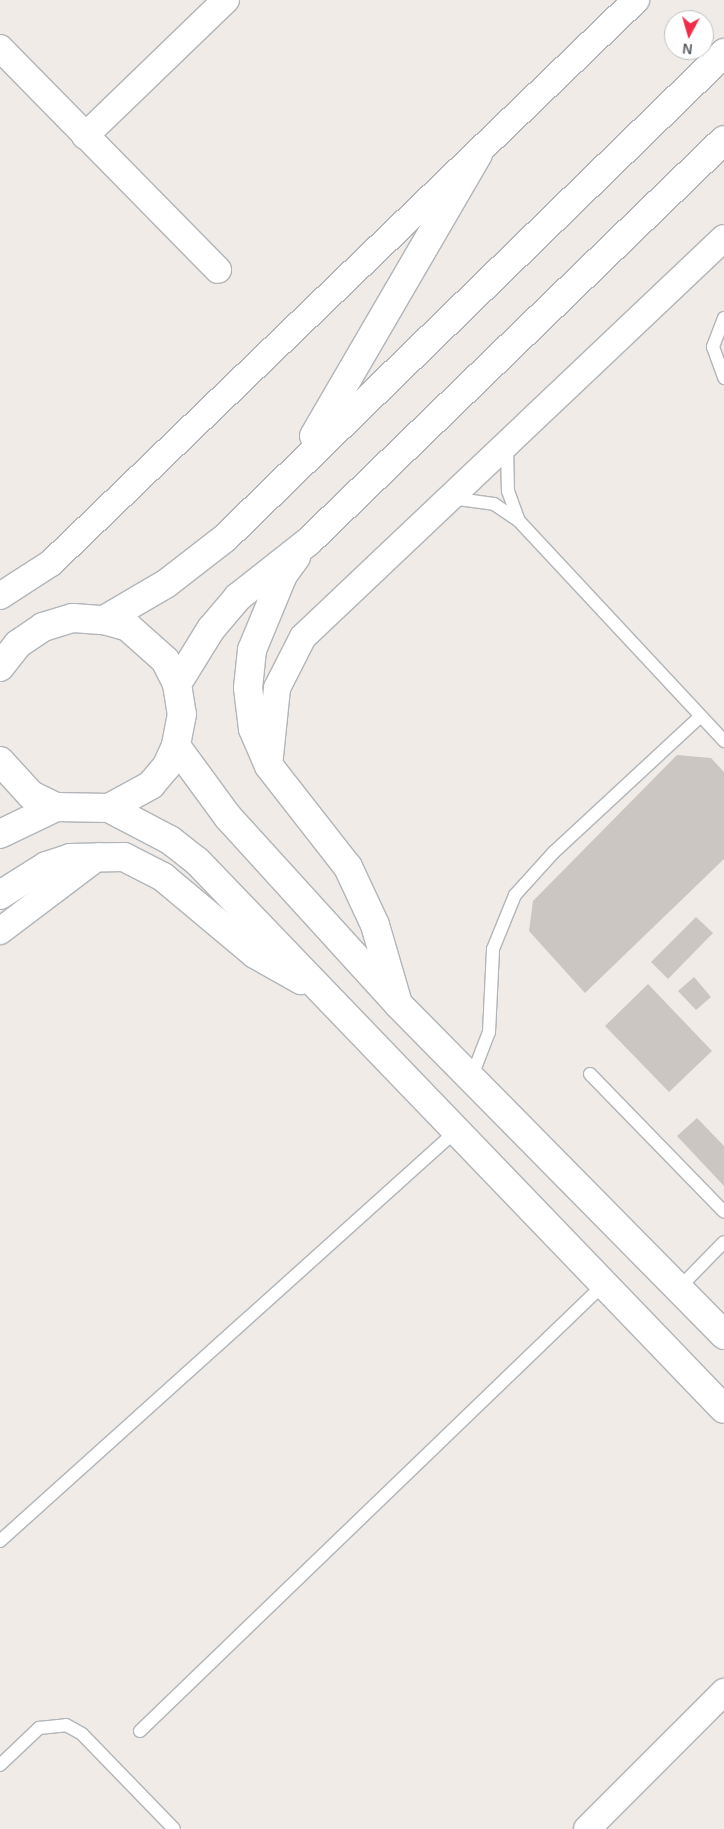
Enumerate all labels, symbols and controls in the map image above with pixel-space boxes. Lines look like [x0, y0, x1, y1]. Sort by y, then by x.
north arrow [664, 10, 714, 60]
text: N [682, 40, 693, 57]

